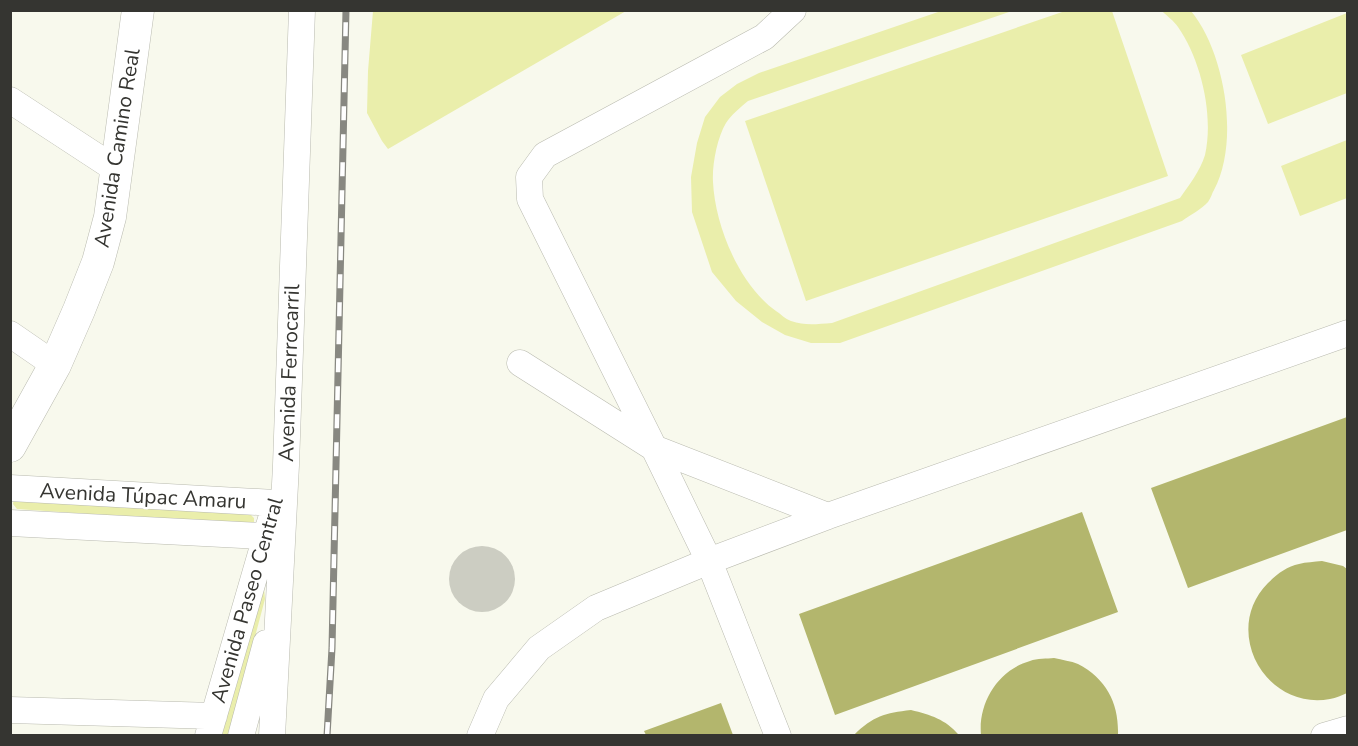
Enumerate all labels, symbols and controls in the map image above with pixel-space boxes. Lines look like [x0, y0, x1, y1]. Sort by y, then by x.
street label: Avenida Camino Real [87, 46, 147, 250]
street label: Avenida Ferrocarril [272, 283, 306, 462]
street label: Avenida Túpac Amaru [39, 477, 247, 515]
street label: Avenida Paseo Central [204, 493, 290, 706]

